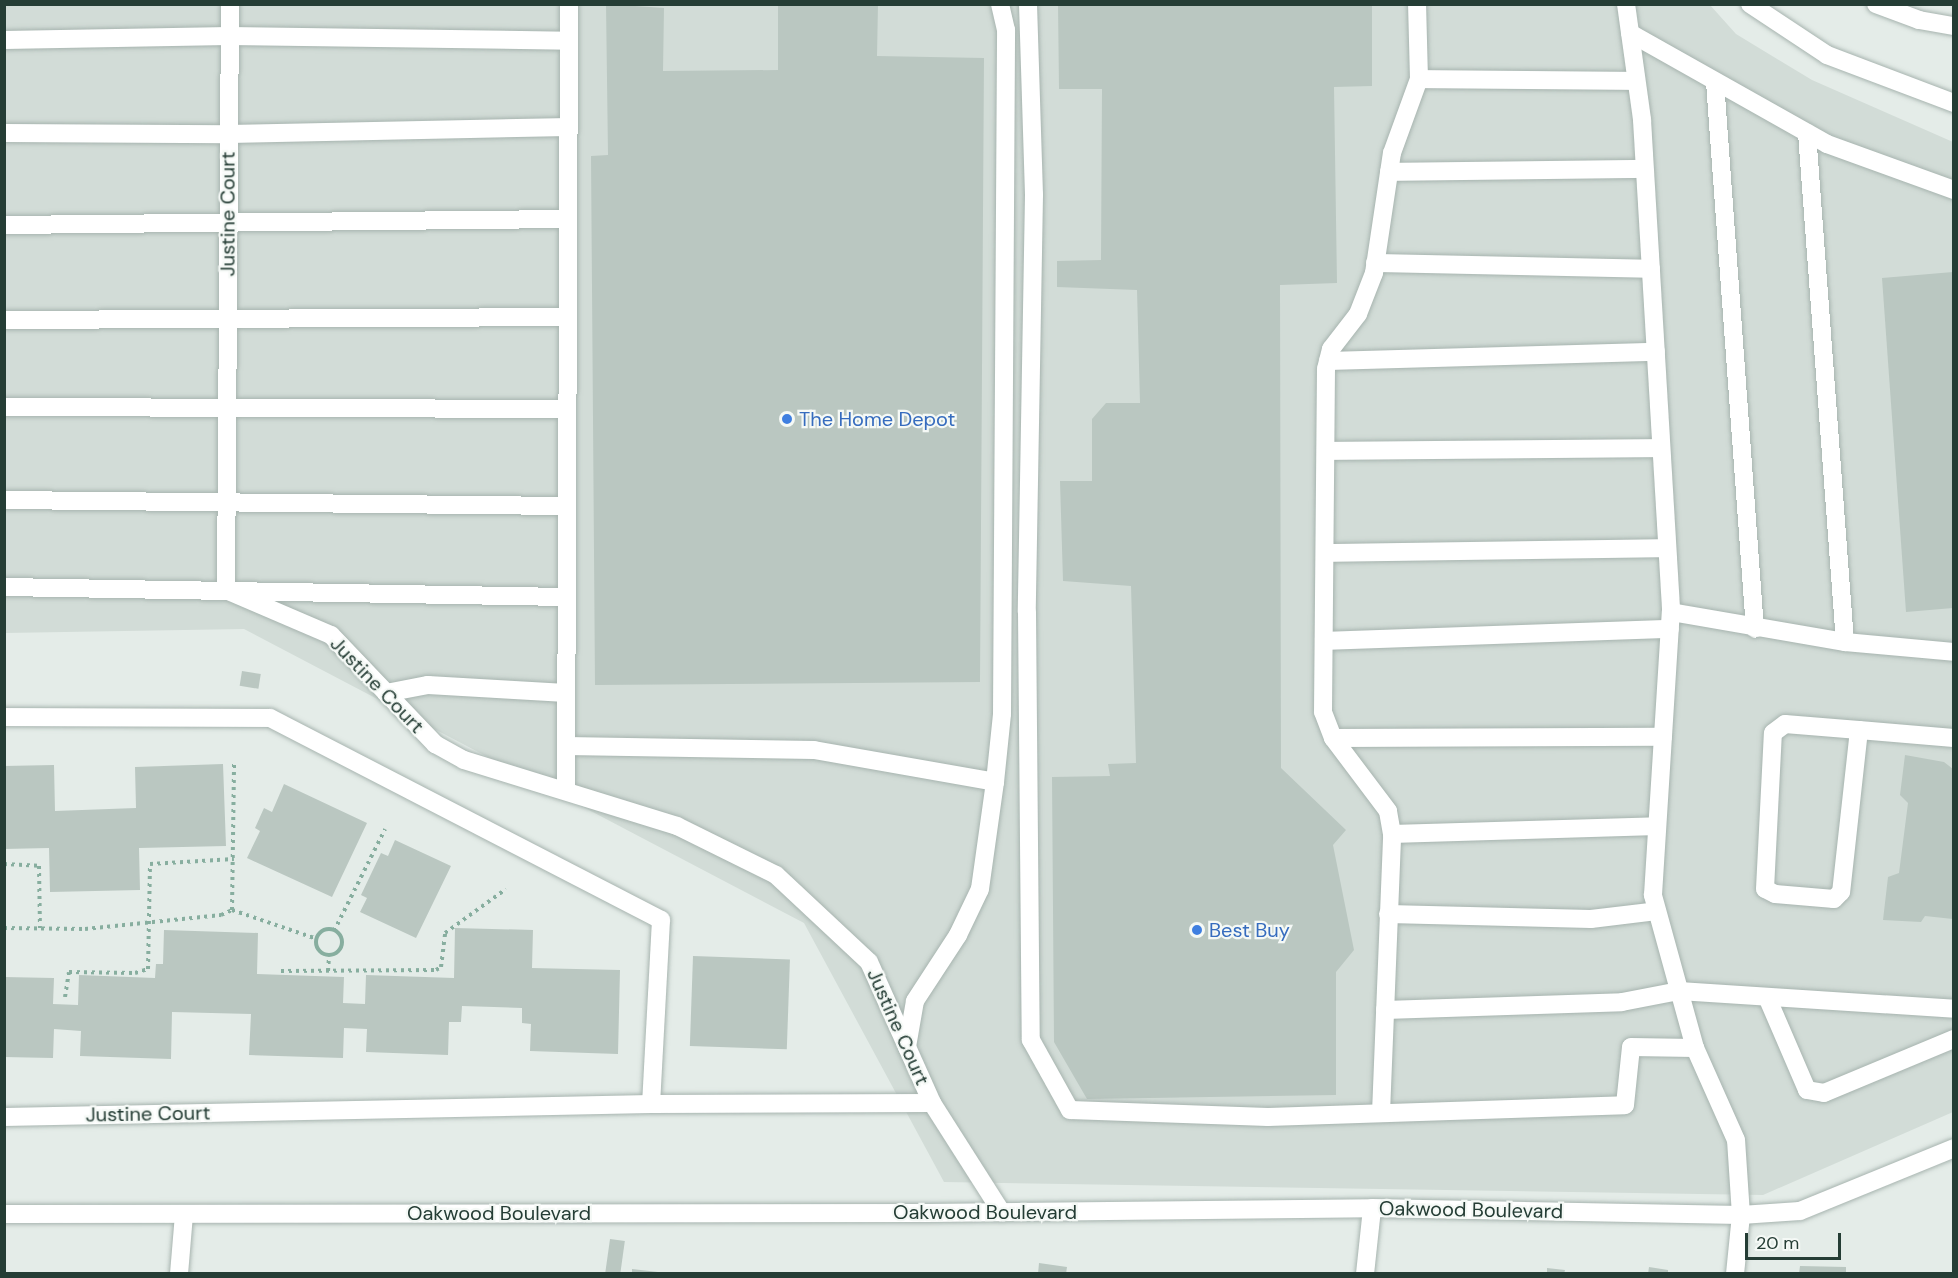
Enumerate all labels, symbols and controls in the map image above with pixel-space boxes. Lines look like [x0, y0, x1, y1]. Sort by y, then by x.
street label: Justine Court [216, 152, 240, 276]
place label: The Home Depot [799, 407, 955, 431]
marker: The Home Depot [780, 412, 794, 426]
street label: Justine Court [325, 632, 429, 738]
place label: Best Buy [1209, 918, 1290, 942]
marker: Best Buy [1190, 923, 1204, 937]
street label: Justine Court [862, 965, 934, 1089]
street label: Justine Court [85, 1101, 211, 1127]
street label: Oakwood Boulevard [1379, 1196, 1563, 1224]
street label: Oakwood Boulevard [893, 1200, 1077, 1224]
street label: Oakwood Boulevard [407, 1201, 591, 1225]
scale bar [1748, 1221, 1844, 1259]
text: 20 m [1756, 1231, 1799, 1255]

